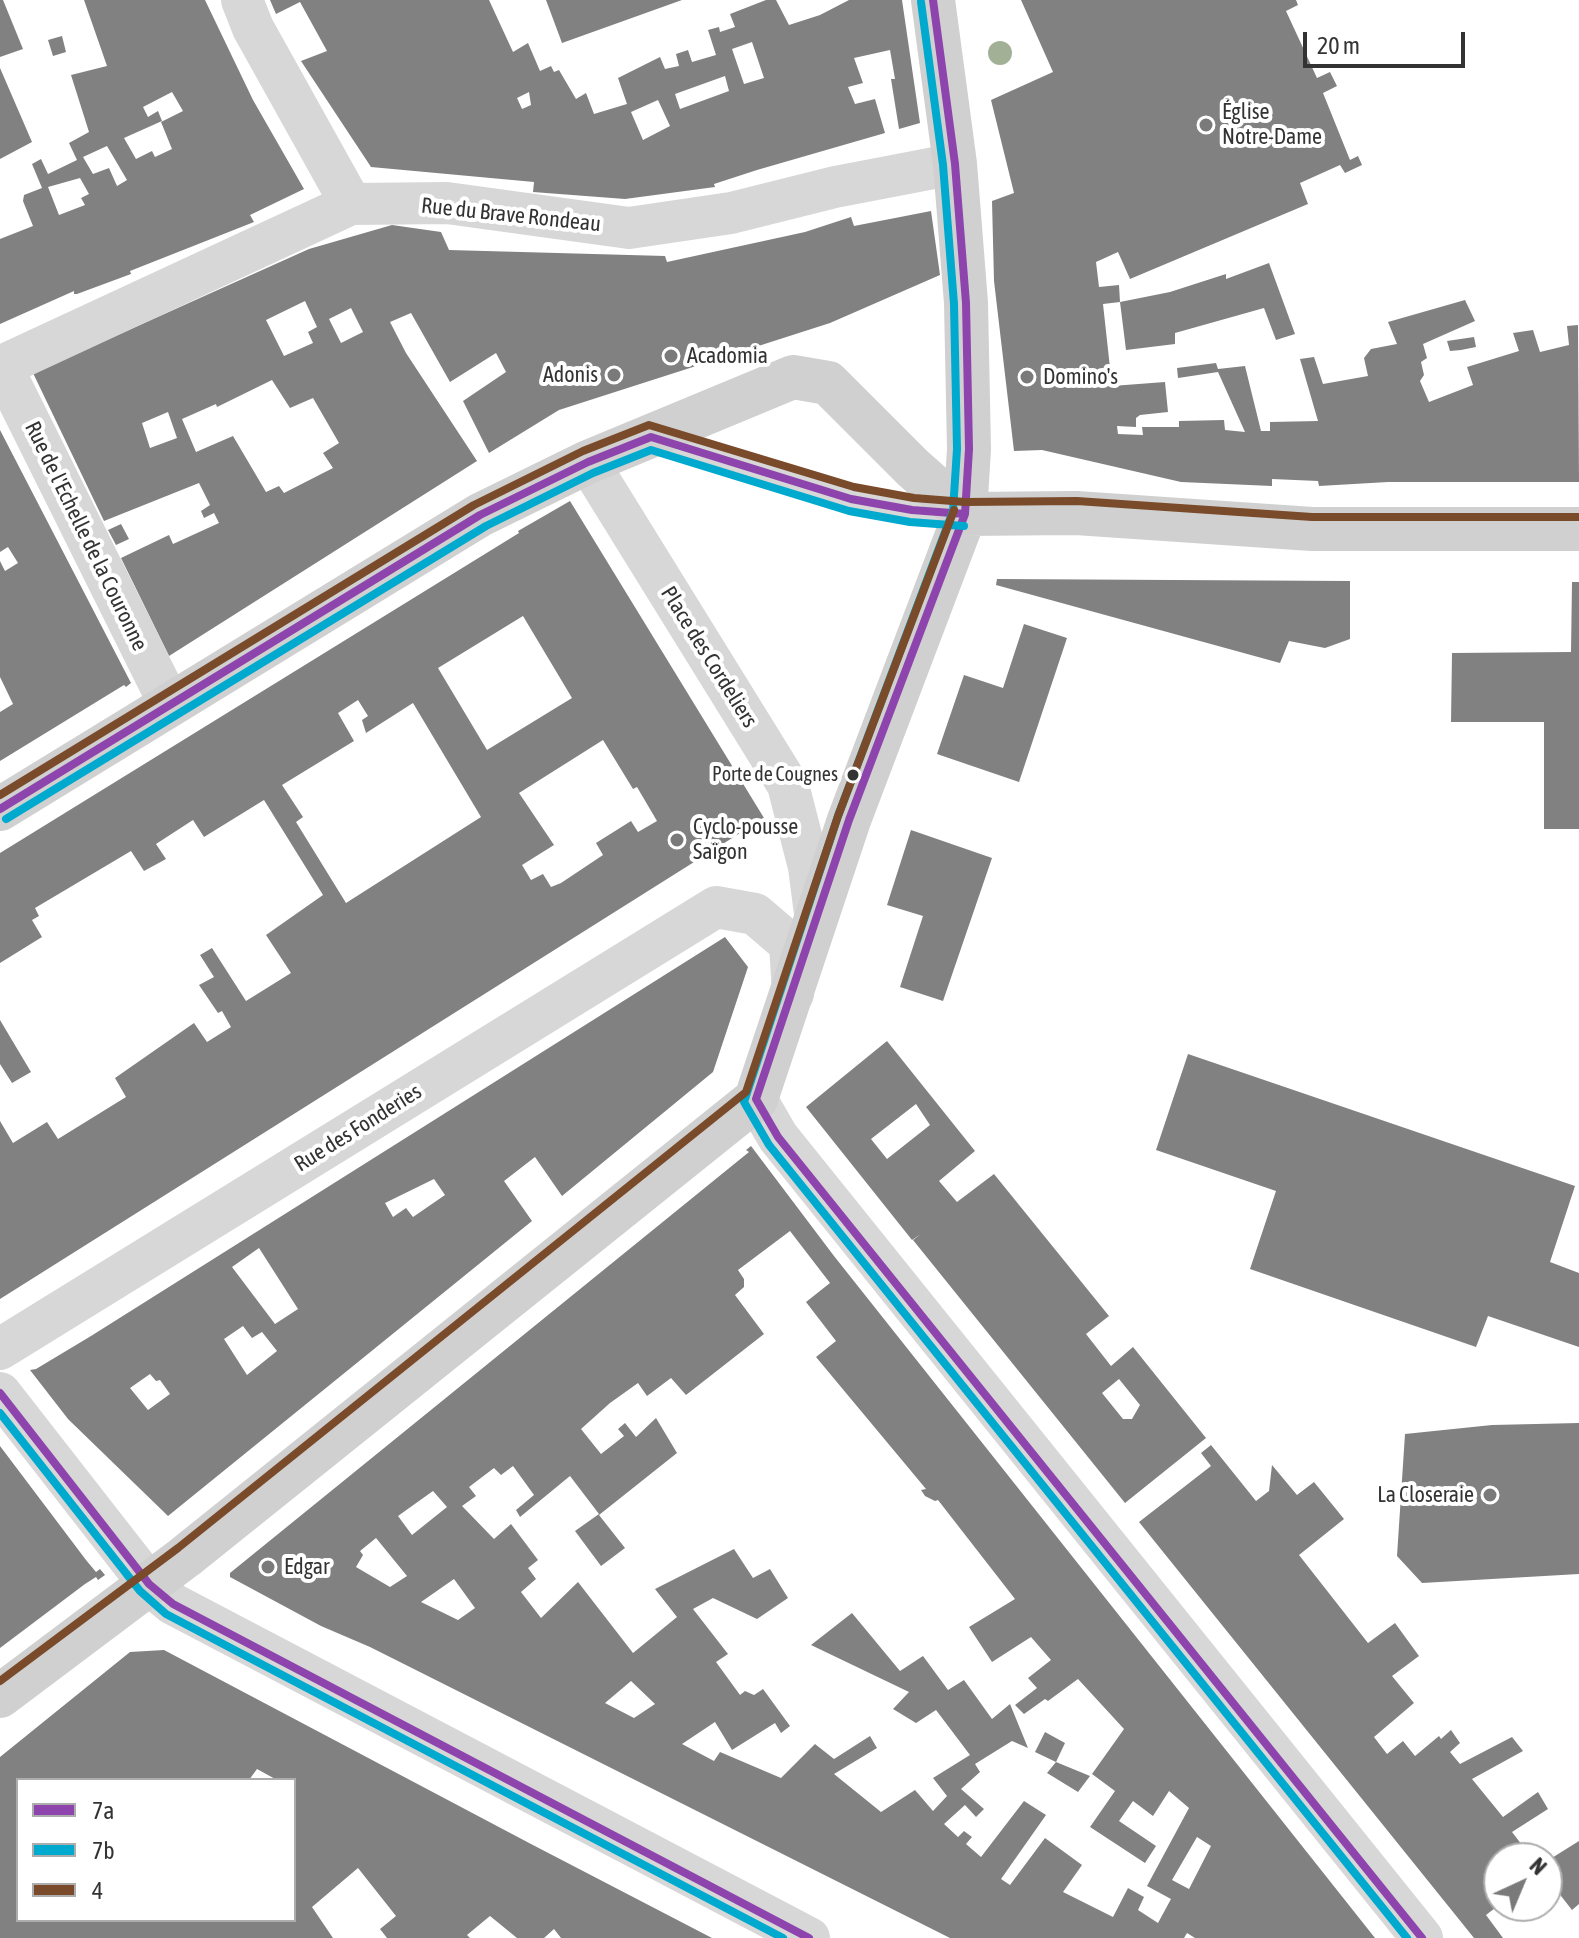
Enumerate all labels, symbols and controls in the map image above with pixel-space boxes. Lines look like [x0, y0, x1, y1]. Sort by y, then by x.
scale bar [1307, 16, 1469, 66]
text: 20 m [1317, 32, 1360, 59]
place label: Église Notre-Dame [1222, 99, 1322, 150]
marker: Église Notre-Dame [1197, 116, 1215, 134]
street label: Rue du Brave Rondeau [420, 192, 602, 238]
place label: Acadomia [687, 343, 768, 369]
marker: Acadomia [662, 347, 680, 365]
place label: Adonis [543, 362, 598, 388]
place label: Domino's [1043, 364, 1118, 390]
marker: Adonis [605, 366, 623, 384]
marker: Domino's [1018, 368, 1036, 386]
street label: Rue de l'Echelle de la Couronne [19, 417, 153, 655]
street label: Place des Cordeliers [655, 582, 763, 732]
place label: Porte de Cougnes [712, 763, 838, 787]
marker: Porte de Cougnes [845, 767, 861, 783]
place label: Cyclo-pousse Saïgon [693, 814, 798, 866]
marker: Cyclo-pousse Saïgon [668, 831, 686, 849]
street label: Rue des Fonderies [290, 1078, 426, 1178]
place label: La Closeraie [1377, 1482, 1474, 1508]
marker: La Closeraie [1481, 1486, 1499, 1504]
place label: Edgar [284, 1554, 330, 1580]
marker: Edgar [259, 1558, 277, 1576]
legend [16, 1778, 296, 1922]
text: 7a [92, 1797, 114, 1824]
text: 7b [92, 1837, 115, 1864]
north arrow [1483, 1842, 1563, 1922]
text: N [1525, 1852, 1552, 1880]
text: 4 [92, 1877, 103, 1904]

